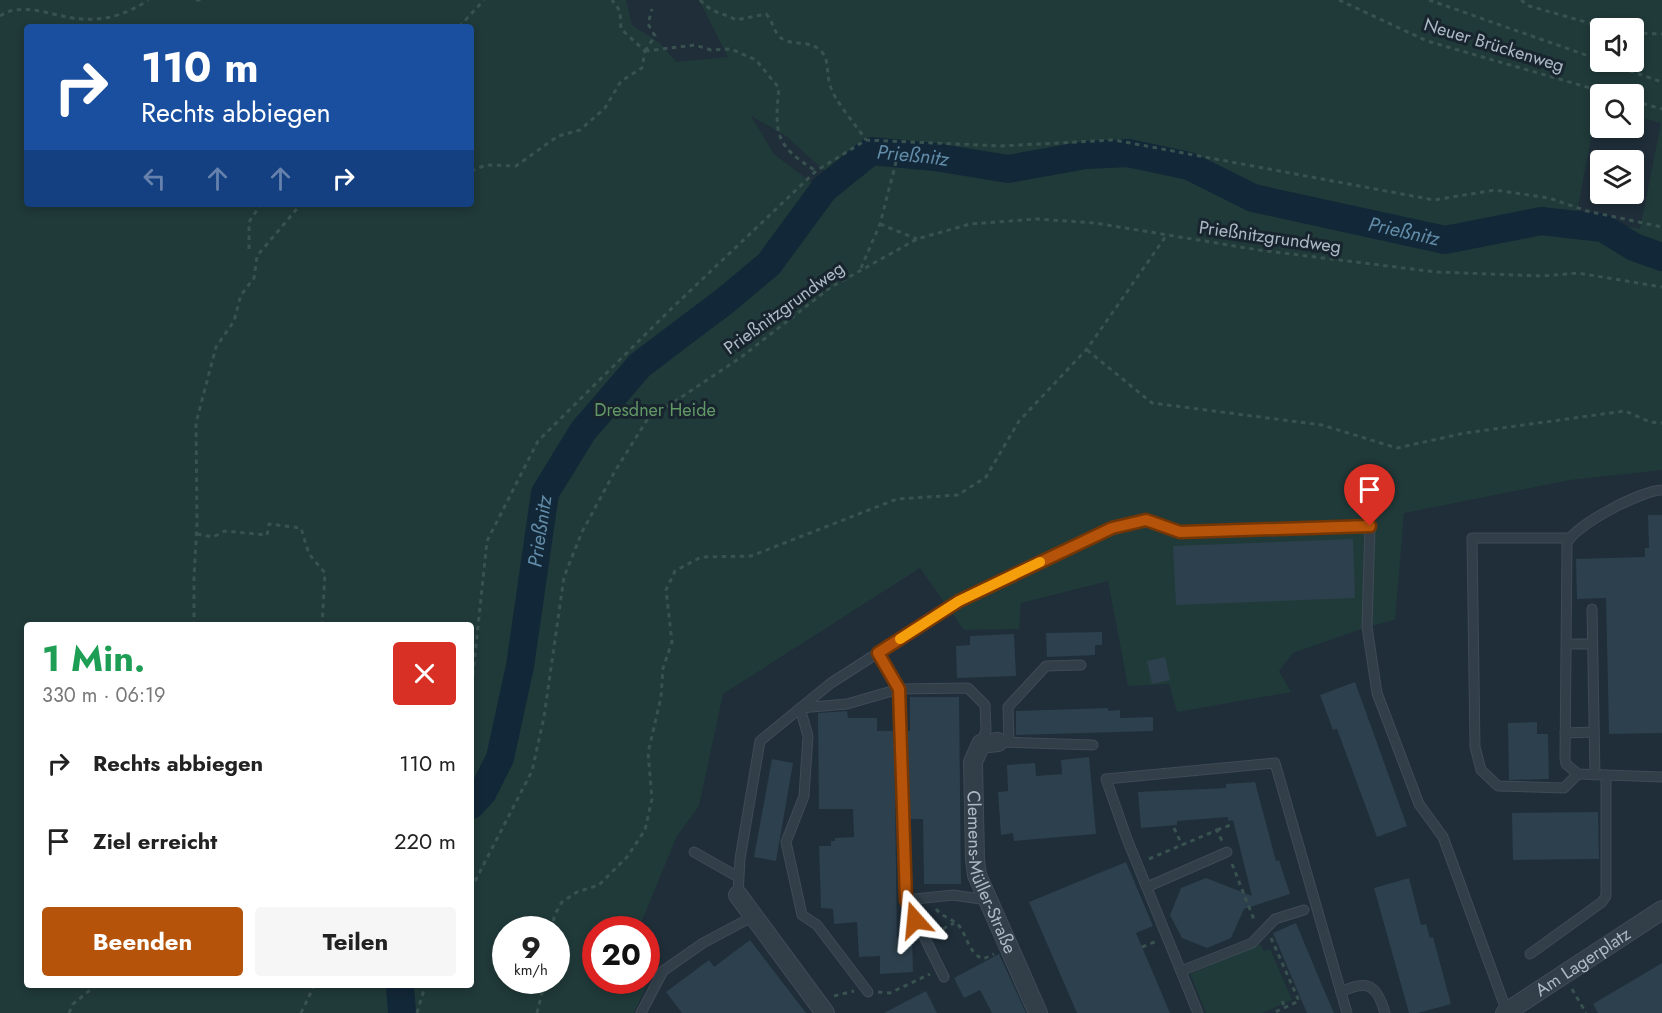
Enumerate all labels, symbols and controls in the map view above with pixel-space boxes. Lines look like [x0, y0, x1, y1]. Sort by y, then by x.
street label: Neuer Brückenweg [1421, 11, 1567, 79]
map controls [1590, 18, 1644, 204]
button: sound [1590, 18, 1644, 72]
text: 110 m [141, 37, 259, 98]
icon: right [42, 48, 120, 126]
button: search [1590, 84, 1644, 138]
text: Rechts abbiegen [141, 93, 331, 132]
water label: Prießnitz [876, 137, 952, 174]
button: layers [1590, 150, 1644, 204]
icon: left [138, 162, 171, 195]
icon: ahead [201, 162, 234, 195]
icon: ahead [264, 162, 297, 195]
icon: right [327, 162, 360, 195]
water label: Prießnitz [1366, 209, 1443, 253]
street label: Prießnitzgrundweg [1197, 214, 1343, 260]
street label: Prießnitzgrundweg [718, 255, 850, 361]
park label: Dresdner Heide [594, 397, 716, 423]
pin [1344, 464, 1395, 526]
icon: arrive [1353, 473, 1386, 506]
water label: Prießnitz [520, 492, 559, 569]
text: 1 Min. [42, 632, 145, 684]
button: close [393, 642, 456, 705]
text: 330 m · 06:19 [42, 681, 165, 710]
icon: right [42, 747, 75, 780]
text: Rechts abbiegen [93, 747, 263, 779]
text: 110 m [399, 747, 456, 779]
street label: Clemens-Müller-Straße [961, 790, 1023, 958]
icon: arrive [42, 825, 75, 858]
text: Ziel erreicht [93, 825, 217, 857]
text: 220 m [394, 825, 456, 857]
position arrow [883, 888, 947, 952]
button: Beenden [42, 907, 243, 976]
button: Teilen [255, 907, 456, 976]
speed limit sign: 20 [582, 916, 660, 994]
street label: Am Lagerplatz [1530, 921, 1636, 1003]
text: 9 [521, 926, 541, 969]
text: km/h [514, 959, 548, 981]

